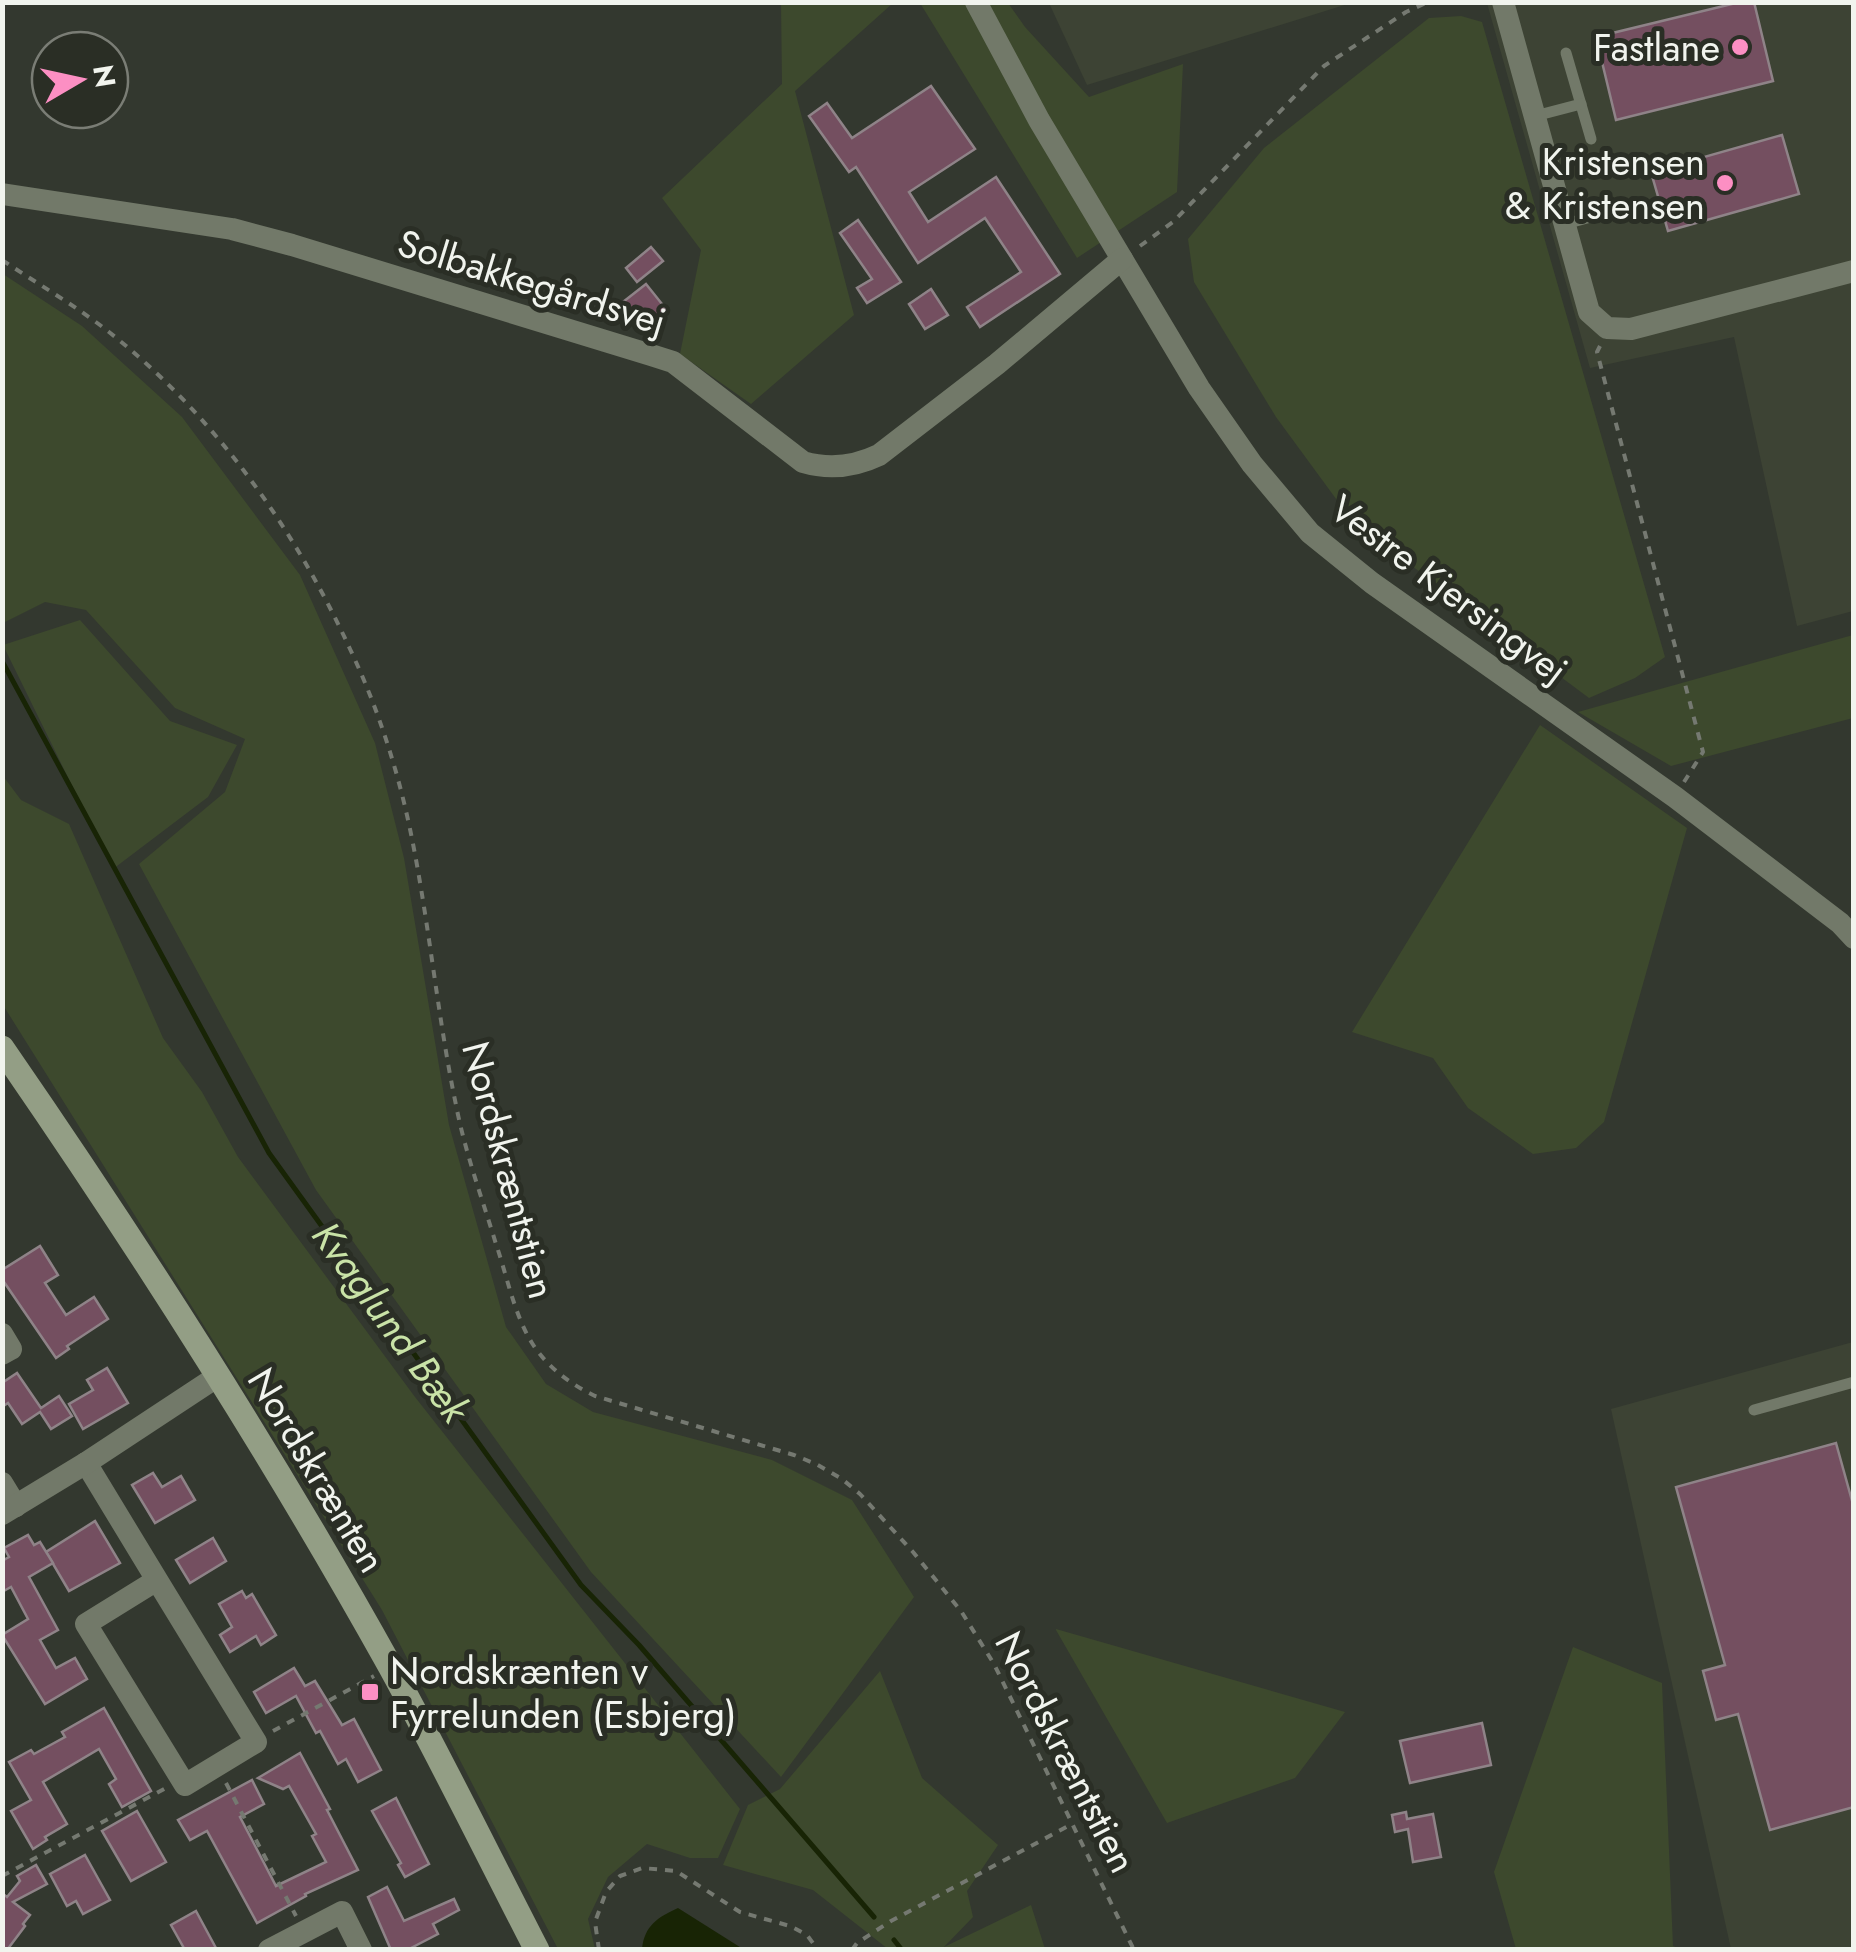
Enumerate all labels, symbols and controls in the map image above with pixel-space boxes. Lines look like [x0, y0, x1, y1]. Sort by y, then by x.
place label: Fastlane [1593, 20, 1720, 75]
north arrow [30, 30, 130, 130]
marker: Fastlane [1729, 36, 1751, 58]
text: N [82, 62, 126, 90]
place label: Kristensen & Kristensen [1505, 134, 1705, 233]
marker: Kristensen & Kristensen [1714, 172, 1736, 194]
street label: Solbakkegårdsvej [391, 215, 673, 349]
street label: Vestre Kjersingvej [1319, 481, 1579, 697]
street label: Nordskræntstien [448, 1035, 570, 1305]
water label: Kvaglund Bæk [298, 1210, 485, 1436]
street label: Nordskrænten [234, 1357, 400, 1583]
street label: Nordskræntstien [982, 1622, 1150, 1882]
place label: Nordskrænten v Fyrrelunden (Esbjerg) [390, 1643, 737, 1742]
marker: Nordskrænten v Fyrrelunden (Esbjerg) [359, 1681, 381, 1703]

